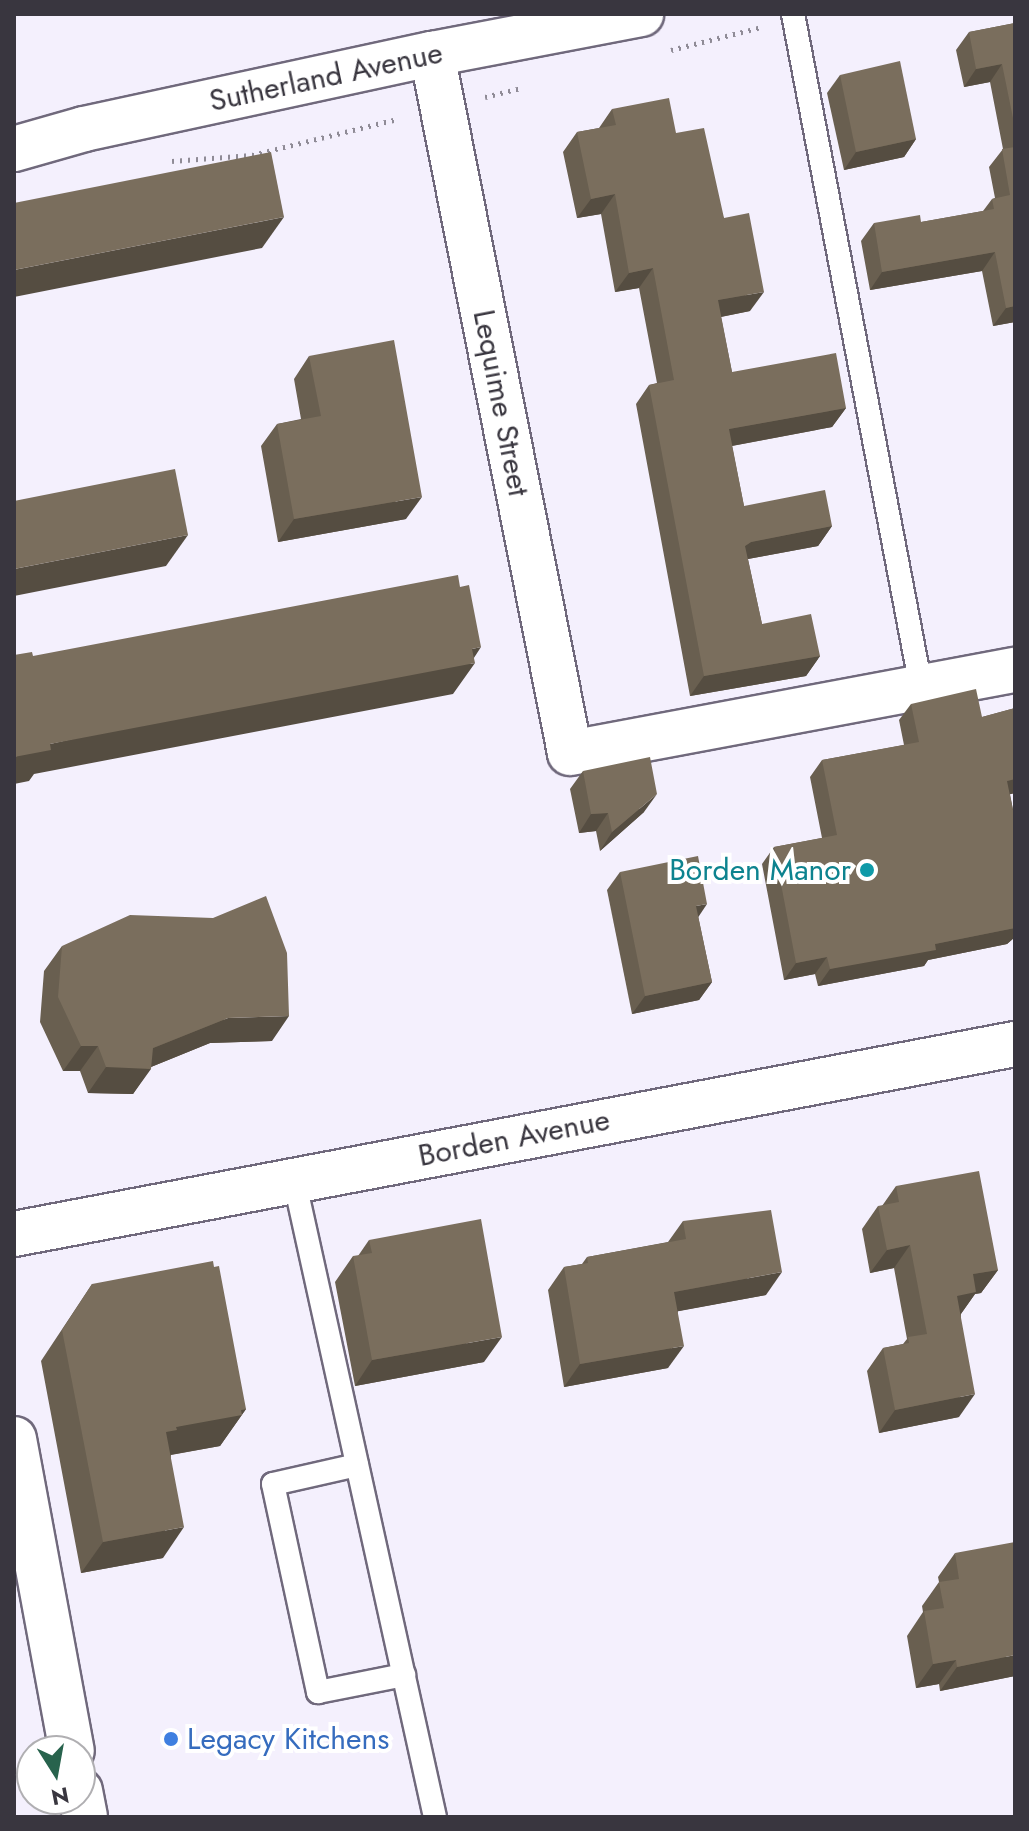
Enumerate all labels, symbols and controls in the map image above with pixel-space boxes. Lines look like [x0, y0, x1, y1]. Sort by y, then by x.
street label: Sutherland Avenue [206, 35, 446, 119]
street label: Lequime Street [465, 307, 537, 499]
place label: Borden Manor [669, 852, 851, 888]
marker: Borden Manor [858, 861, 876, 879]
street label: Borden Avenue [415, 1102, 613, 1174]
place label: Legacy Kitchens [187, 1721, 389, 1757]
marker: Legacy Kitchens [162, 1730, 180, 1748]
north arrow [16, 1735, 96, 1815]
text: N [49, 1779, 72, 1814]

